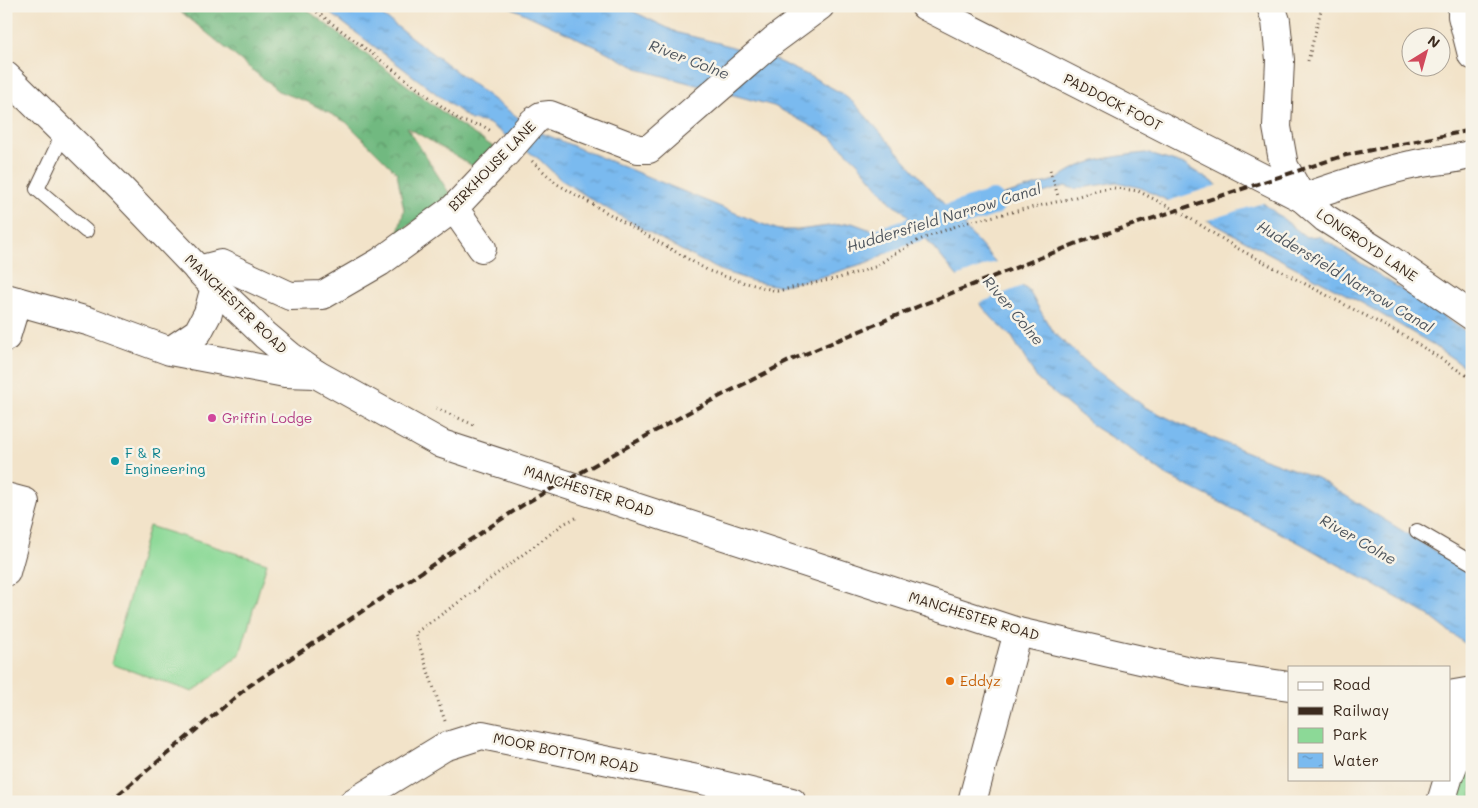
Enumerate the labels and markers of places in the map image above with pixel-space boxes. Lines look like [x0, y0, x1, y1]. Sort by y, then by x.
place label: Griffin Lodge [222, 408, 312, 427]
marker: Griffin Lodge [206, 412, 218, 424]
place label: F & R Engineering [125, 443, 205, 478]
marker: F & R Engineering [109, 455, 121, 467]
place label: Eddyz [960, 671, 1001, 690]
marker: Eddyz [944, 675, 956, 687]

